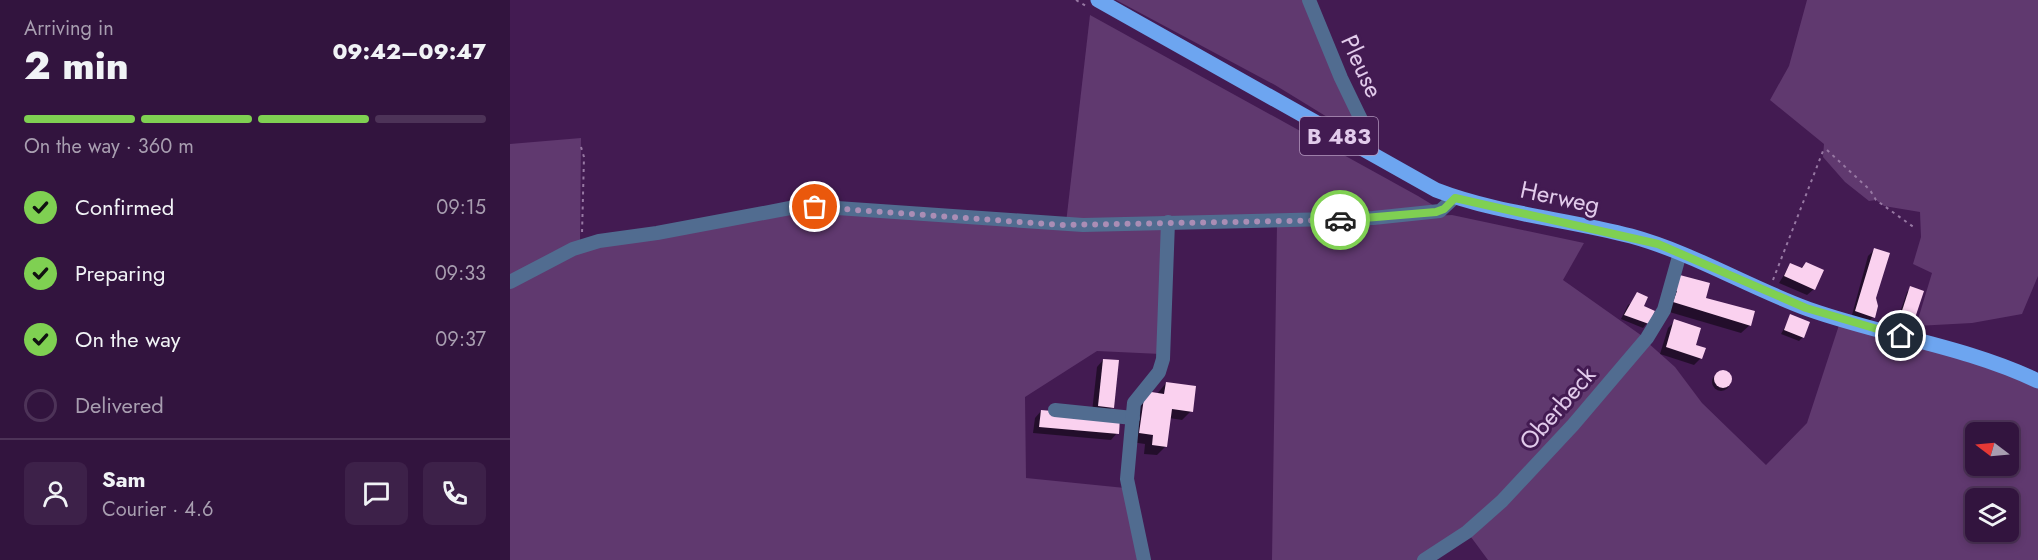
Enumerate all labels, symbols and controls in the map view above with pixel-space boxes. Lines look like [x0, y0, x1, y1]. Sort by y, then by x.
text: Arriving in [24, 14, 114, 43]
street label: Pleuse [1332, 29, 1392, 103]
text: 09:42–09:47 [332, 35, 486, 67]
text: 2 min [24, 37, 129, 94]
road number: B 483 [1300, 117, 1378, 155]
text: On the way · 360 m [24, 132, 194, 161]
street label: Herweg [1517, 172, 1603, 222]
pin [789, 181, 840, 232]
icon: bag [798, 190, 831, 223]
courier [1310, 190, 1370, 250]
icon: check [24, 191, 57, 224]
text: Confirmed [75, 191, 174, 223]
text: 09:15 [436, 193, 486, 222]
icon: car [1324, 204, 1357, 237]
icon: check [24, 257, 57, 290]
text: Preparing [75, 257, 166, 289]
text: 09:33 [435, 259, 486, 288]
pin [1875, 310, 1926, 361]
icon: home [1884, 319, 1917, 352]
icon: check [24, 323, 57, 356]
text: On the way [75, 323, 180, 355]
text: 09:37 [435, 325, 486, 354]
street label: Oberbeck [1511, 358, 1604, 458]
text: Delivered [75, 389, 164, 421]
north arrow [1965, 422, 2019, 476]
map controls [1965, 422, 2019, 542]
button: person [24, 462, 87, 525]
button: chat [345, 462, 408, 525]
button: phone [423, 462, 486, 525]
text: Sam [102, 463, 146, 495]
button: layers [1965, 488, 2019, 542]
text: Courier · 4.6 [102, 495, 214, 524]

